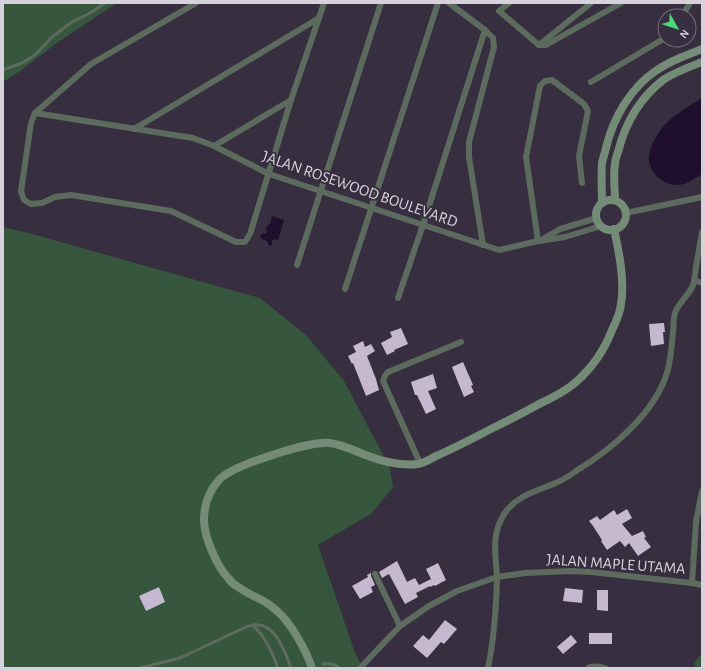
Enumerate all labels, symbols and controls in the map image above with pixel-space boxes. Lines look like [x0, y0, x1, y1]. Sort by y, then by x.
north arrow [657, 8, 697, 48]
text: N [678, 28, 691, 40]
street label: JALAN ROSEWOOD BOULEVARD [260, 148, 460, 230]
street label: JALAN MAPLE UTAMA [546, 551, 686, 577]

